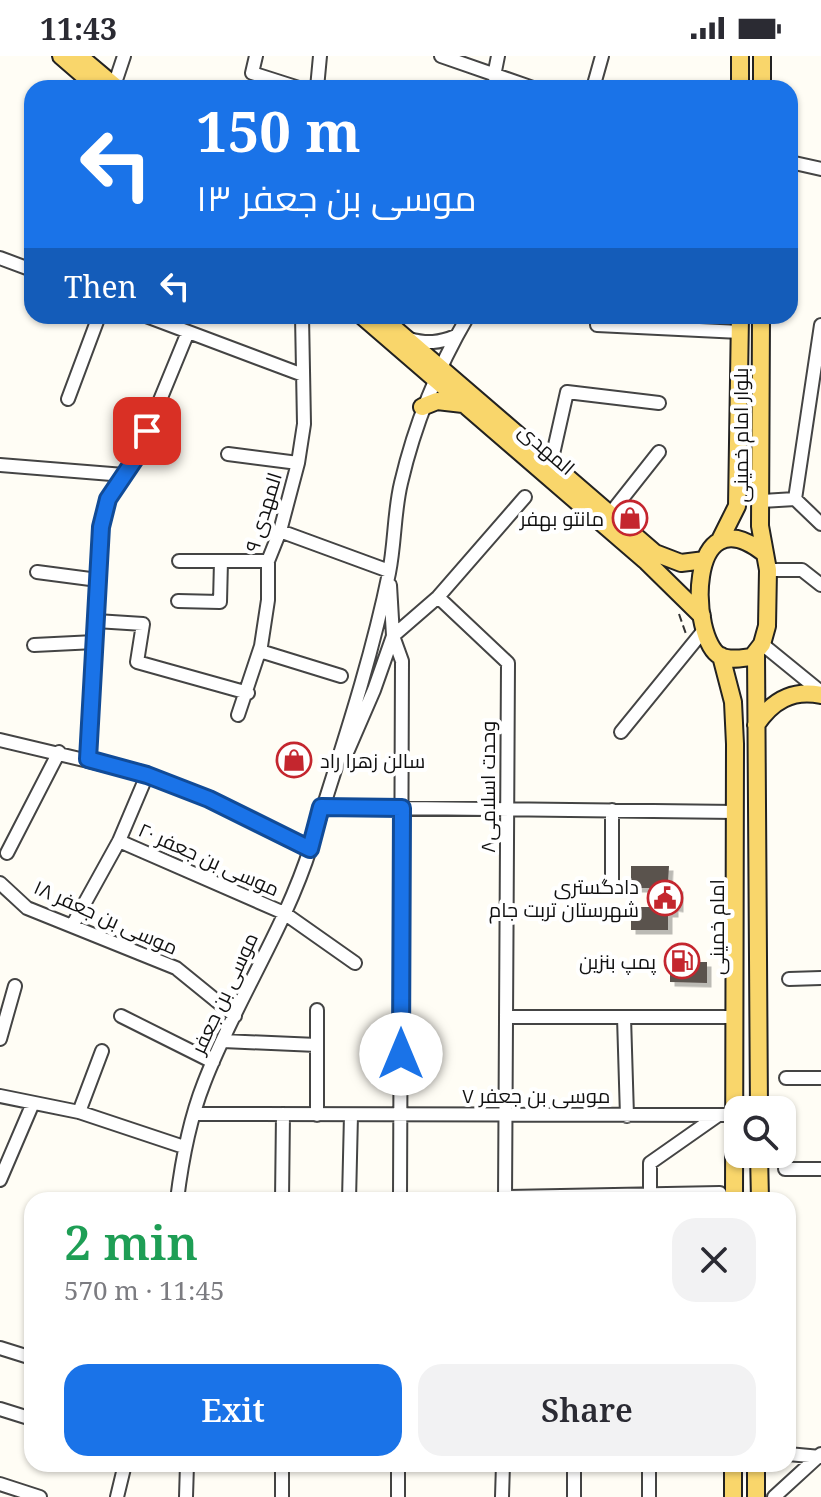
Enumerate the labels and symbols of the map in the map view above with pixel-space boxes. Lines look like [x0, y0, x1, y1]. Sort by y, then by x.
street label: بلوار امام خمینی [727, 368, 755, 502]
pin [113, 397, 181, 465]
street label: المهدی [513, 417, 581, 481]
street label: المهدی ۹ [238, 469, 288, 555]
shop icon: مانتو بهفر [611, 499, 649, 537]
place label: مانتو بهفر [519, 505, 604, 532]
street label: وحدت اسلامی۸ [474, 721, 501, 853]
shop icon: سالن زهرا راد [275, 741, 313, 779]
place label: سالن زهرا راد [320, 747, 425, 774]
street label: موسی بن جعفر ۲۰ [134, 816, 284, 902]
street label: موسی بن جعفر ۱۸ [30, 873, 182, 961]
place label: دادگستری شهرستان تربت جام [489, 873, 639, 924]
public building icon: دادگستری شهرستان تربت جام [646, 879, 684, 917]
street label: امام خمینی [703, 879, 731, 975]
street label: موسی بن جعفر [184, 928, 264, 1059]
fuel station icon: پمپ بنزین [663, 942, 701, 980]
place label: پمپ بنزین [579, 948, 657, 975]
position arrow [359, 1012, 443, 1096]
street label: موسی بن جعفر ۷ [462, 1082, 610, 1109]

